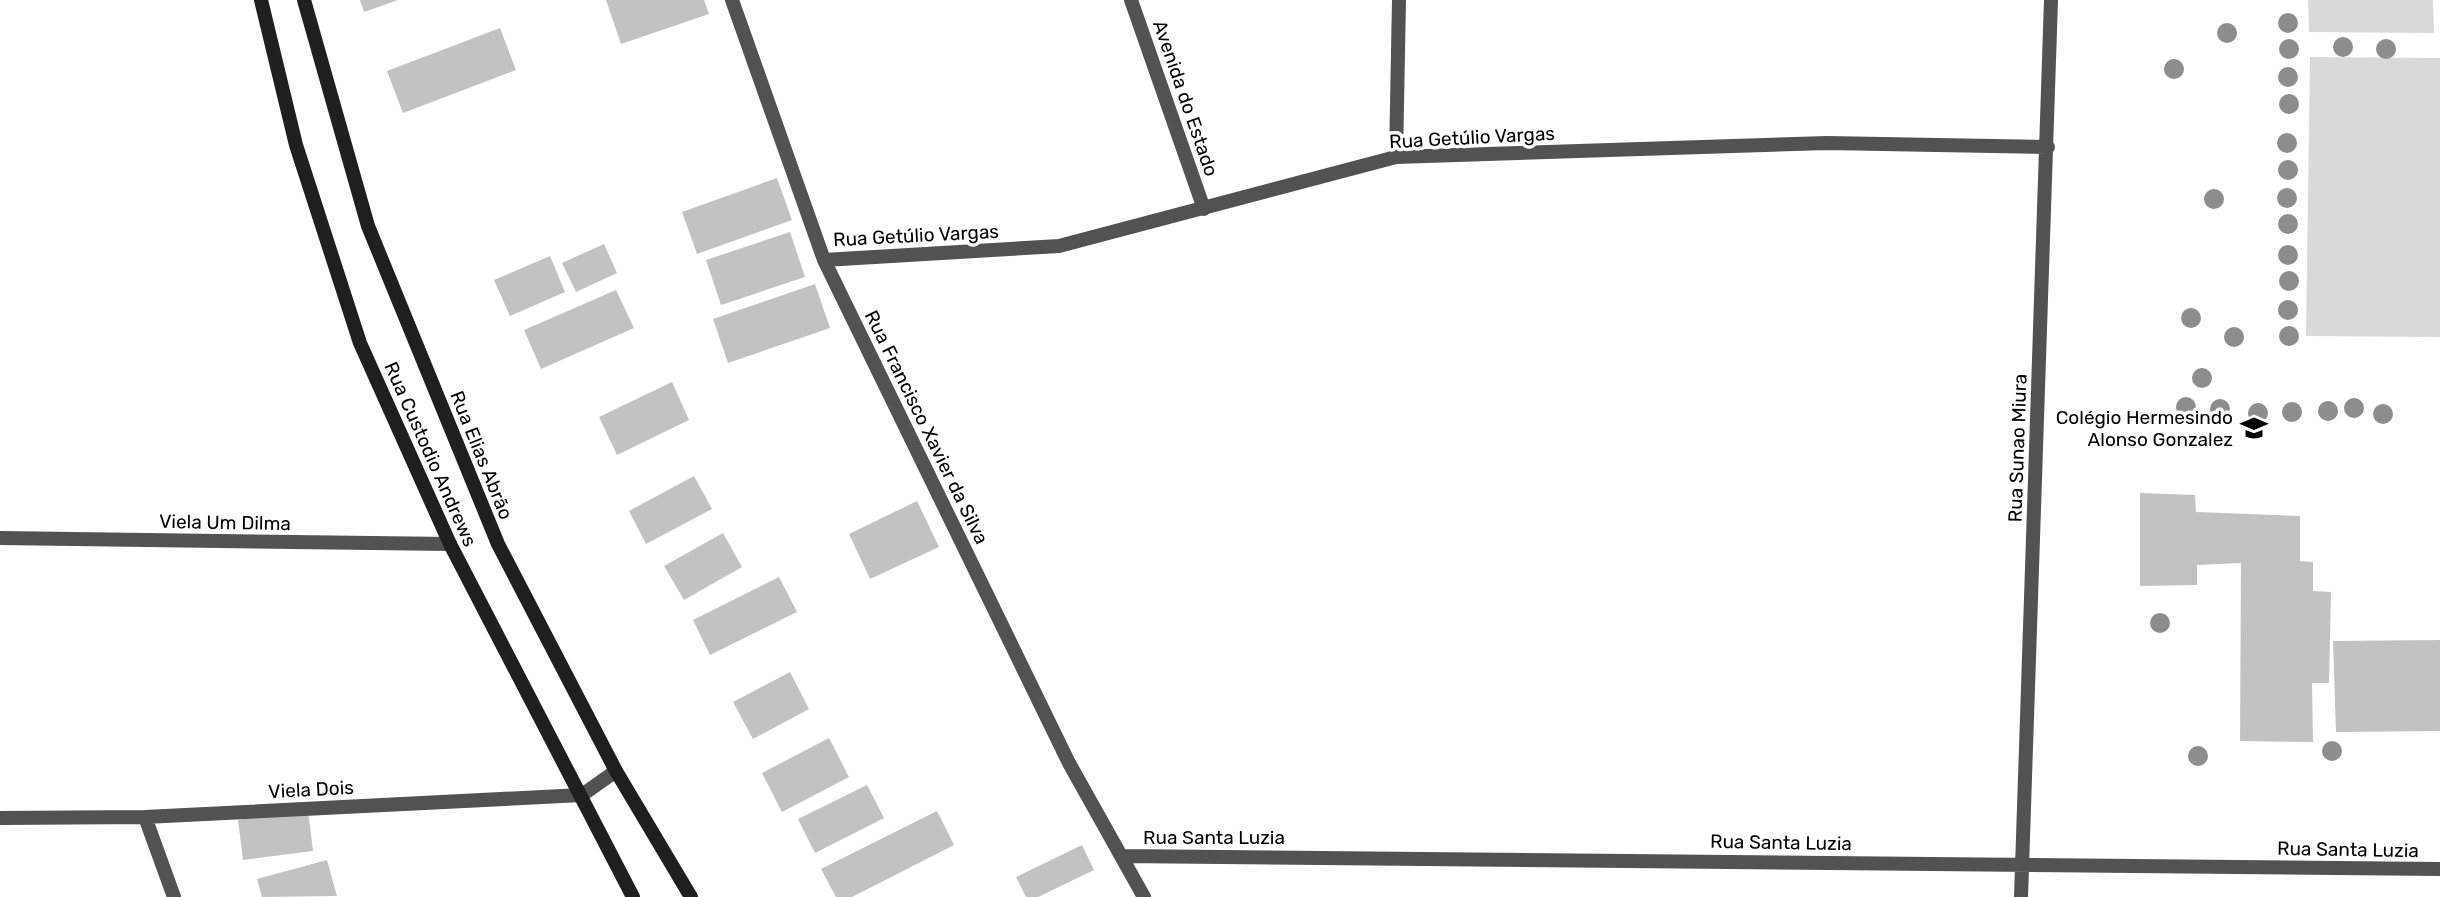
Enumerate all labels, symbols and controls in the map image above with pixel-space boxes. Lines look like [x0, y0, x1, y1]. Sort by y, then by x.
street label: Avenida do Estado [1148, 17, 1223, 179]
street label: Rua Getúlio Vargas [1388, 122, 1556, 153]
street label: Rua Getúlio Vargas [832, 220, 1000, 251]
street label: Rua Francisco Xavier da Silva [860, 307, 993, 548]
street label: Rua Custodio Andrews [379, 358, 482, 550]
street label: Rua Sunao Miura [2003, 373, 2032, 523]
street label: Rua Elias Abrão [445, 388, 518, 523]
place label: Colégio Hermesindo Alonso Gonzalez [2056, 406, 2233, 451]
school or university icon: Colégio Hermesindo Alonso Gonzalez [2239, 413, 2269, 443]
street label: Viela Um Dilma [159, 510, 291, 535]
street label: Viela Dois [268, 776, 354, 803]
street label: Rua Santa Luzia [1143, 826, 1285, 849]
street label: Rua Santa Luzia [1710, 830, 1852, 855]
street label: Rua Santa Luzia [2277, 837, 2419, 862]

